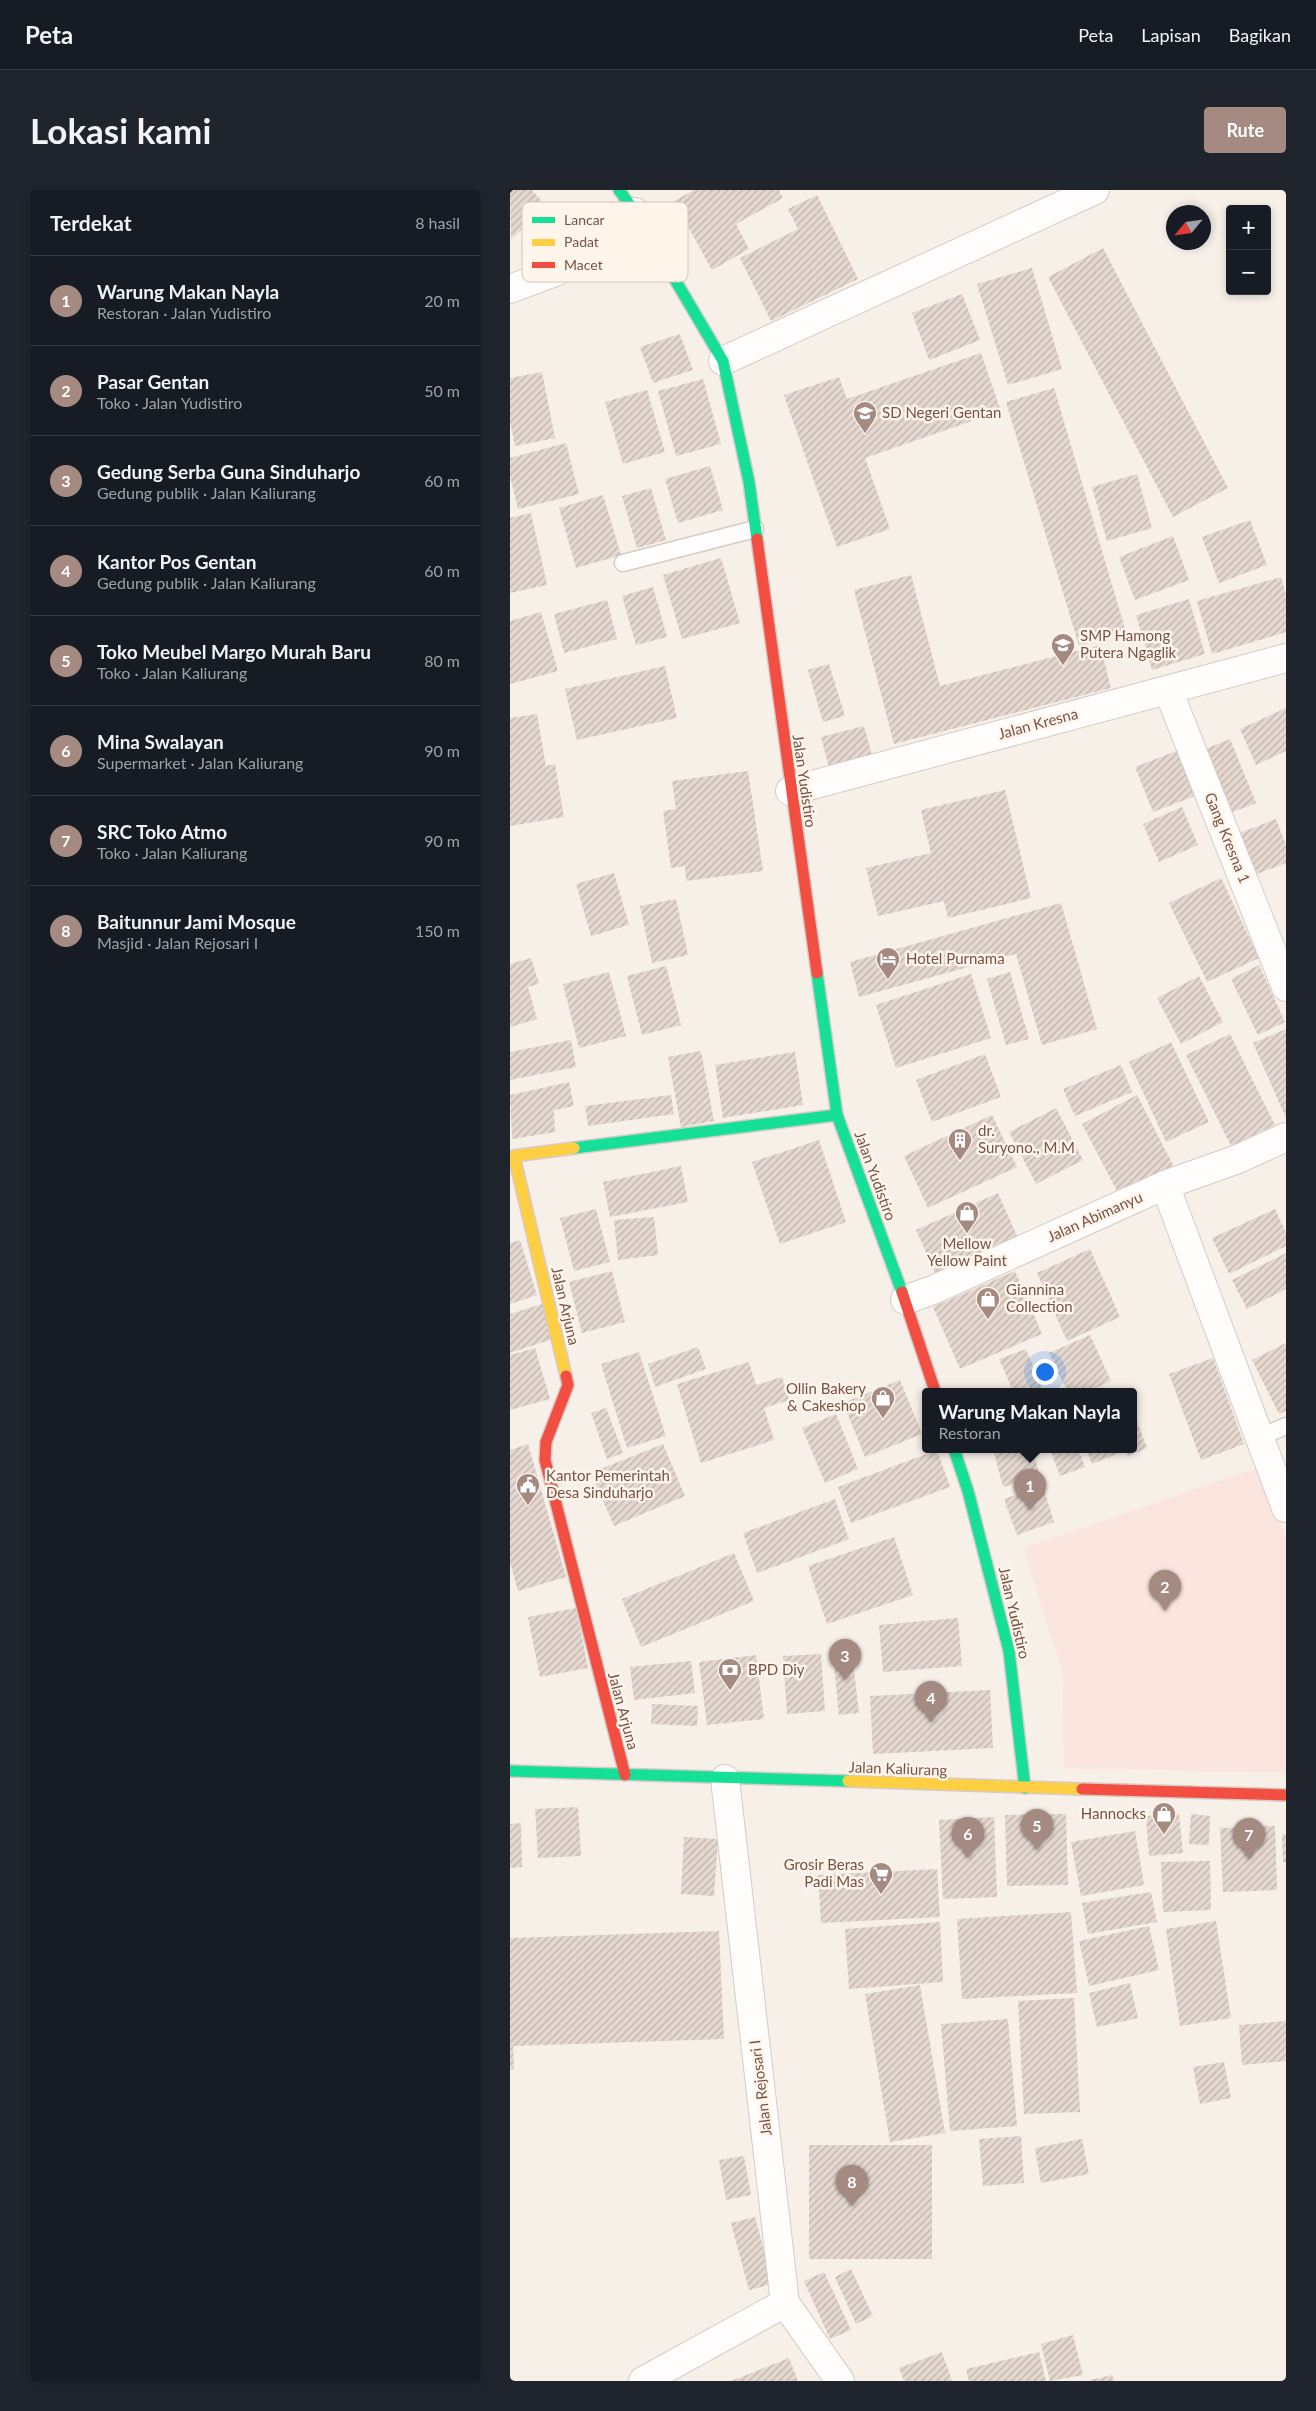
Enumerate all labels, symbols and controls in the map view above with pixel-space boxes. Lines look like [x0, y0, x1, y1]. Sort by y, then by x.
text: Peta [25, 20, 73, 49]
text: Peta [1078, 24, 1113, 46]
text: Lapisan [1141, 24, 1201, 46]
text: Bagikan [1229, 24, 1291, 46]
button: Rute [1204, 107, 1286, 153]
text: Lokasi kami [30, 109, 211, 151]
legend [522, 202, 688, 282]
north arrow [1166, 205, 1211, 250]
map controls [1226, 205, 1271, 295]
button: + [1226, 205, 1271, 250]
text: Terdekat [50, 210, 132, 235]
text: Lancar [564, 211, 605, 228]
text: 8 hasil [415, 213, 460, 232]
text: Padat [564, 233, 599, 250]
button: − [1226, 250, 1271, 295]
text: Macet [564, 256, 603, 273]
text: Warung Makan Nayla [97, 280, 279, 303]
text: 1 [61, 291, 71, 310]
text: 20 m [424, 291, 460, 310]
text: Restoran · Jalan Yudistiro [97, 303, 271, 322]
text: Pasar Gentan [97, 370, 209, 393]
text: 2 [61, 381, 71, 400]
text: 50 m [424, 381, 460, 400]
text: Toko · Jalan Yudistiro [97, 393, 242, 412]
school or university icon: SD Negeri Gentan [852, 400, 878, 434]
place label: SD Negeri Gentan [882, 403, 1001, 421]
text: Gedung Serba Guna Sinduharjo [97, 460, 360, 483]
text: 3 [61, 471, 71, 490]
text: 60 m [424, 471, 460, 490]
text: Gedung publik · Jalan Kaliurang [97, 483, 316, 502]
text: Kantor Pos Gentan [97, 550, 256, 573]
text: 4 [61, 561, 71, 580]
text: 60 m [424, 561, 460, 580]
text: Gedung publik · Jalan Kaliurang [97, 573, 316, 592]
place label: SMP Hamong Putera Ngaglik [1080, 626, 1177, 661]
school or university icon: SMP Hamong Putera Ngaglik [1050, 632, 1076, 666]
text: Toko Meubel Margo Murah Baru [97, 640, 371, 663]
text: 5 [61, 651, 71, 670]
text: 80 m [424, 651, 460, 670]
text: Toko · Jalan Kaliurang [97, 663, 247, 682]
street label: Jalan Kresna [996, 704, 1080, 742]
text: Mina Swalayan [97, 730, 224, 753]
street label: Jalan Yudistiro [790, 733, 820, 829]
text: 6 [61, 741, 71, 760]
text: 90 m [424, 741, 460, 760]
text: Supermarket · Jalan Kaliurang [97, 753, 303, 772]
street label: Gang Kresna 1 [1202, 790, 1254, 886]
text: SRC Toko Atmo [97, 820, 227, 843]
text: 7 [61, 831, 71, 850]
text: 90 m [424, 831, 460, 850]
text: Toko · Jalan Kaliurang [97, 843, 247, 862]
text: Baitunnur Jami Mosque [97, 910, 296, 933]
text: 8 [61, 921, 71, 940]
text: 150 m [415, 921, 460, 940]
text: Masjid · Jalan Rejosari I [97, 933, 258, 952]
hotel icon: Hotel Purnama [875, 946, 901, 980]
place label: Hotel Purnama [906, 949, 1005, 967]
place label: dr. Suryono., M.M [978, 1121, 1075, 1156]
building icon: dr. Suryono., M.M [947, 1127, 973, 1161]
street label: Jalan Yudistiro [851, 1128, 900, 1223]
street label: Jalan Abimanyu [1044, 1187, 1145, 1245]
shop icon: Mellow Yellow Paint [954, 1200, 980, 1234]
place label: Mellow Yellow Paint [927, 1234, 1008, 1269]
street label: Jalan Arjuna [548, 1265, 584, 1347]
place label: Giannina Collection [1006, 1280, 1073, 1315]
shop icon: Giannina Collection [975, 1286, 1001, 1320]
your location [1032, 1359, 1058, 1385]
place label: Ollin Bakery & Cakeshop [786, 1379, 866, 1414]
shop icon: Ollin Bakery & Cakeshop [870, 1385, 896, 1419]
popup [922, 1388, 1137, 1453]
text: Warung Makan Nayla [938, 1400, 1121, 1423]
text: Restoran [938, 1423, 1001, 1442]
place label: Kantor Pemerintah Desa Sinduharjo [546, 1466, 670, 1501]
pin: 1 [1014, 1469, 1046, 1510]
public building icon: Kantor Pemerintah Desa Sinduharjo [515, 1472, 541, 1506]
street label: Jalan Yudistiro [996, 1565, 1034, 1661]
pin: 2 [1149, 1570, 1181, 1611]
pin: 3 [829, 1639, 861, 1680]
bank icon: BPD Diy [717, 1657, 743, 1691]
place label: BPD Diy [748, 1660, 805, 1678]
street label: Jalan Arjuna [605, 1670, 643, 1752]
pin: 4 [915, 1681, 947, 1722]
street label: Jalan Kaliurang [848, 1757, 948, 1779]
shop icon: Hannocks [1151, 1801, 1177, 1835]
place label: Hannocks [1081, 1804, 1146, 1822]
pin: 5 [1021, 1809, 1053, 1850]
pin: 6 [952, 1817, 984, 1858]
pin: 7 [1233, 1818, 1265, 1859]
place label: Grosir Beras Padi Mas [784, 1855, 864, 1890]
supermarket icon: Grosir Beras Padi Mas [868, 1861, 894, 1895]
street label: Jalan Rejosari I [745, 2039, 775, 2137]
pin: 8 [836, 2165, 868, 2206]

